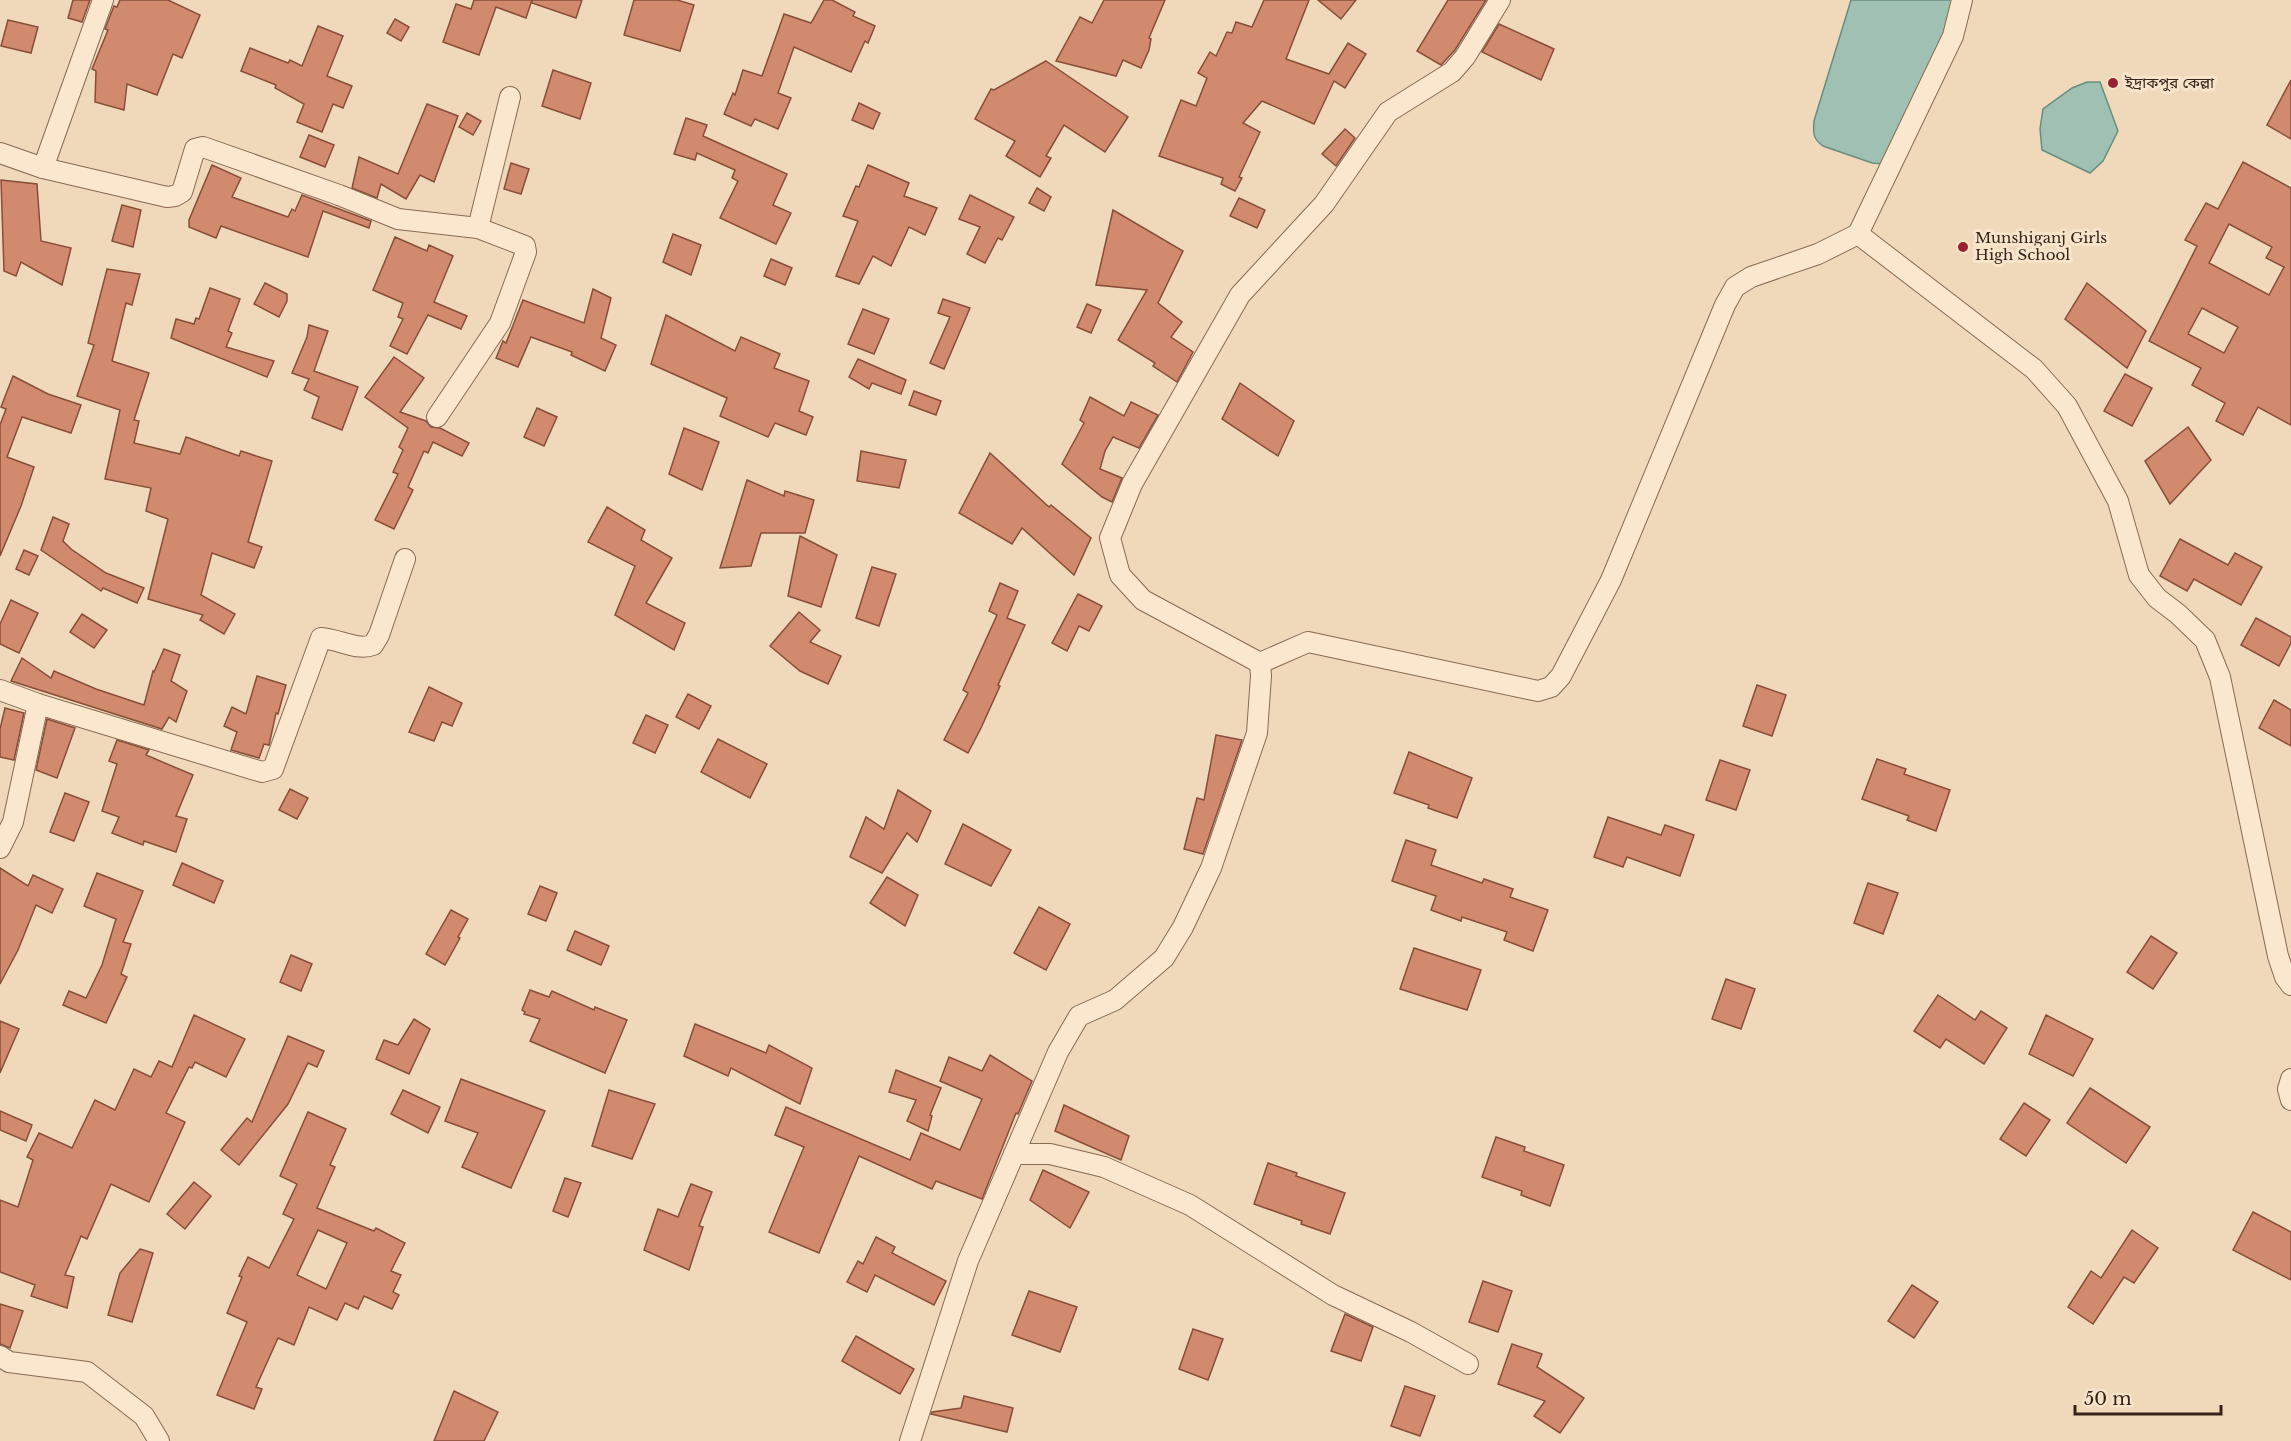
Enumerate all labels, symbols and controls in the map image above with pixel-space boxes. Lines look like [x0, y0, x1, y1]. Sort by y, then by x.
place label: ইদ্রাকপুর কেল্লা [2124, 73, 2215, 92]
marker: ইদ্রাকপুর কেল্লা [2106, 76, 2120, 90]
place label: Munshiganj Girls High School [1975, 228, 2107, 264]
marker: Munshiganj Girls High School [1956, 240, 1970, 254]
scale bar [2075, 1378, 2220, 1416]
text: 50 m [2084, 1388, 2132, 1410]

